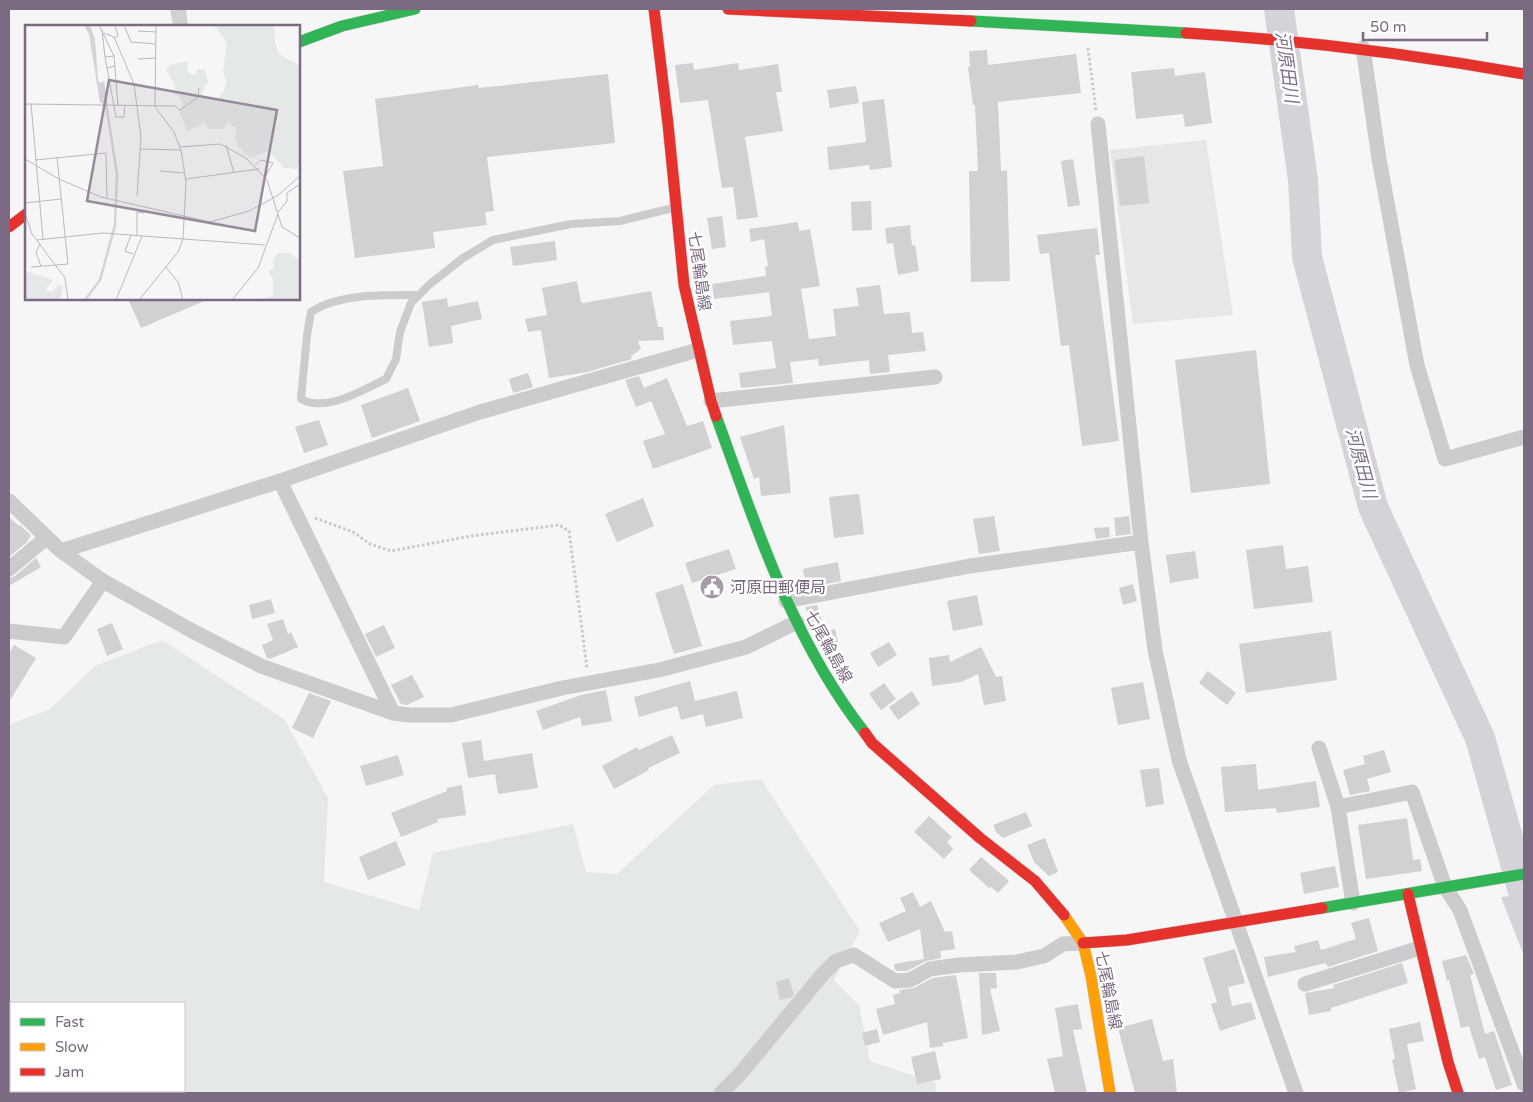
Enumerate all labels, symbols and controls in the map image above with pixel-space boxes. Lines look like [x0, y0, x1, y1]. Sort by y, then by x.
scale bar [1363, 10, 1487, 42]
text: 50 m [1370, 18, 1407, 36]
inset map [25, 25, 300, 300]
water label: 河原田川 [1271, 30, 1303, 106]
street label: 七尾輪島線 [684, 230, 714, 312]
water label: 河原田川 [1341, 425, 1381, 503]
public building icon: 河原田郵便局 [699, 574, 725, 600]
place label: 河原田郵便局 [730, 578, 826, 598]
street label: 七尾輪島線 [800, 607, 856, 686]
street label: 七尾輪島線 [1091, 949, 1125, 1031]
legend [10, 1002, 185, 1092]
text: Fast [55, 1013, 85, 1031]
text: Slow [55, 1038, 89, 1056]
text: Jam [55, 1063, 84, 1081]

